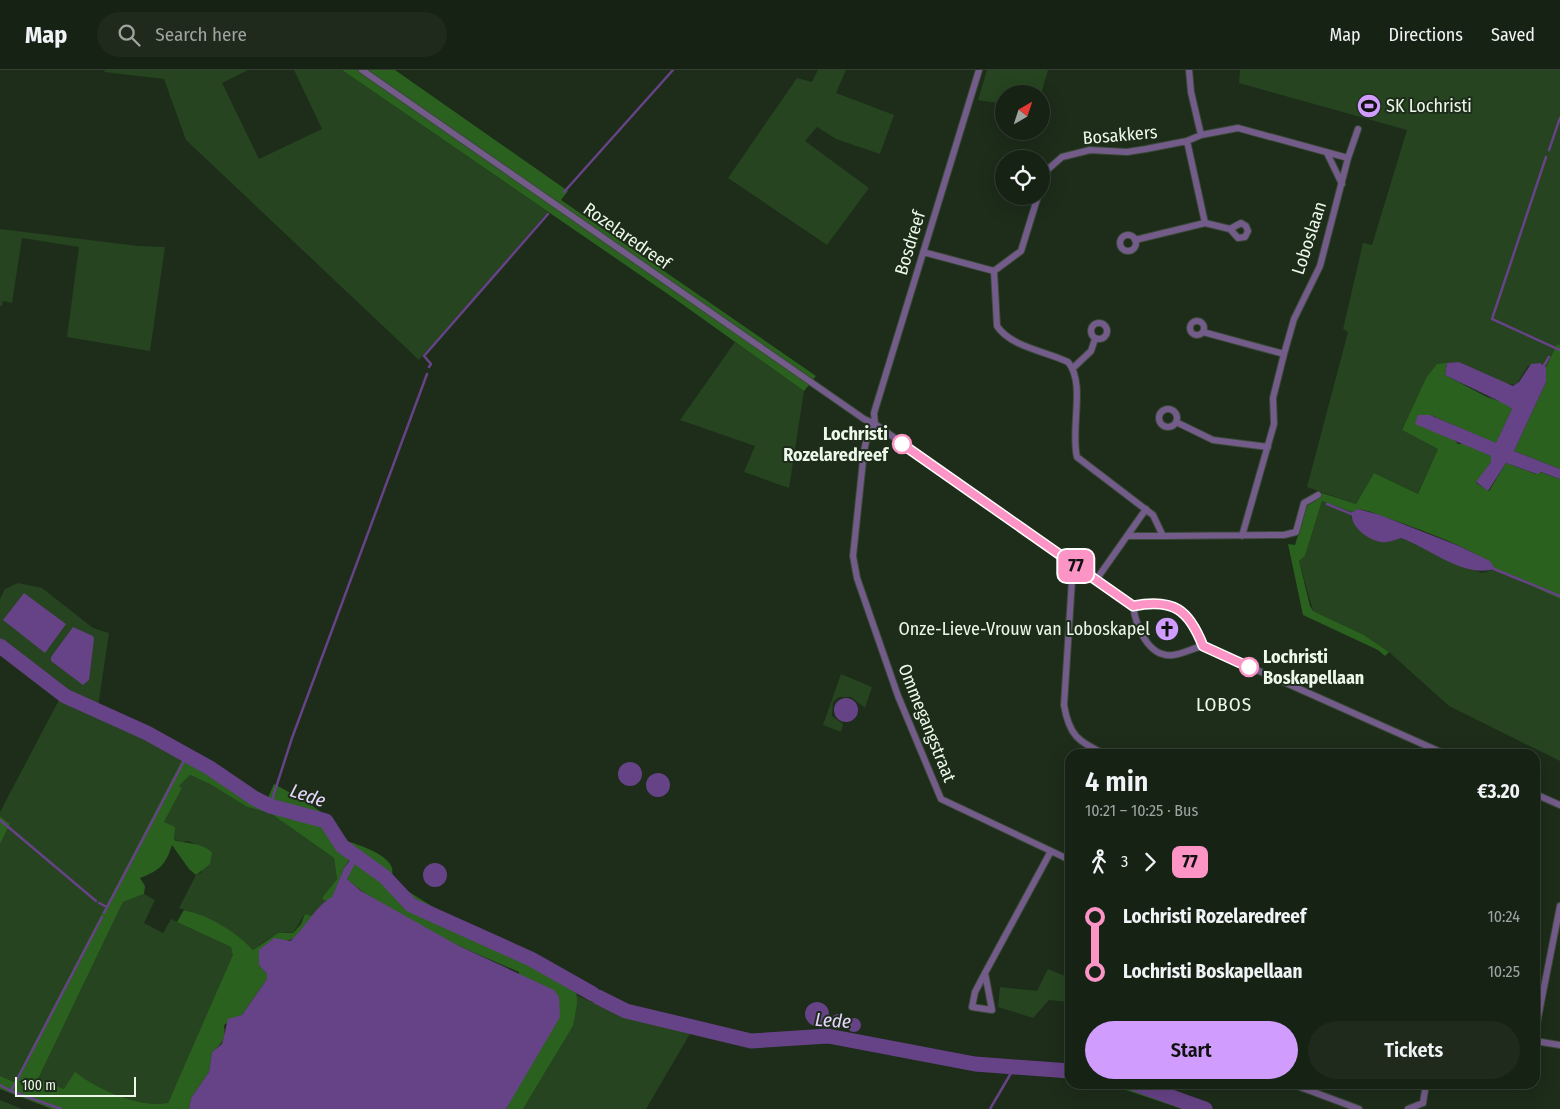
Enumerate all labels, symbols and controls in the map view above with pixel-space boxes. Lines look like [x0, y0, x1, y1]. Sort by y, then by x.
search box [97, 12, 447, 57]
text: Map [25, 21, 67, 49]
icon: search [115, 21, 143, 49]
text: Search here [155, 23, 247, 46]
text: Map [1329, 24, 1361, 46]
text: Directions [1389, 24, 1463, 46]
text: Saved [1491, 24, 1535, 46]
north arrow [995, 85, 1050, 140]
map controls [995, 85, 1050, 205]
sports icon: SK Lochristi [1356, 93, 1382, 119]
place label: SK Lochristi [1386, 95, 1472, 117]
street label: Bosakkers [1082, 121, 1159, 149]
button: locate [995, 150, 1050, 205]
street label: Rozelaredreef [579, 198, 676, 275]
street label: Loboslaan [1287, 199, 1331, 277]
street label: Bosdreef [890, 207, 931, 278]
place label: Lochristi Rozelaredreef [783, 423, 890, 466]
marker: Lochristi Rozelaredreef [892, 434, 912, 454]
line badge: 77 [1054, 550, 1098, 582]
text: 77 [1068, 555, 1084, 577]
church icon: Onze-Lieve-Vrouw van Loboskapel [1154, 616, 1180, 642]
place label: Onze-Lieve-Vrouw van Loboskapel [898, 618, 1150, 640]
place label: Lochristi Boskapellaan [1263, 646, 1364, 689]
marker: Lochristi Boskapellaan [1239, 657, 1259, 677]
street label: Ommegangstraat [893, 661, 961, 785]
district label: LOBOS [1196, 693, 1252, 716]
text: 4 min [1085, 765, 1149, 798]
water label: Lede [287, 779, 329, 812]
text: €3.20 [1477, 780, 1520, 803]
text: 10:21 – 10:25 · Bus [1085, 801, 1198, 820]
icon: walk [1085, 848, 1113, 876]
icon: forward [1136, 848, 1164, 876]
text: 77 [1182, 851, 1198, 873]
text: 3 [1121, 852, 1128, 871]
text: Lochristi Rozelaredreef [1123, 905, 1306, 928]
text: 10:24 [1488, 907, 1520, 926]
text: Lochristi Boskapellaan [1123, 960, 1303, 983]
text: 10:25 [1488, 962, 1520, 981]
water label: Lede [814, 1008, 852, 1033]
button: Start [1085, 1021, 1298, 1079]
button: Tickets [1308, 1021, 1520, 1079]
scale bar [15, 1074, 136, 1097]
text: 100 m [22, 1077, 56, 1094]

